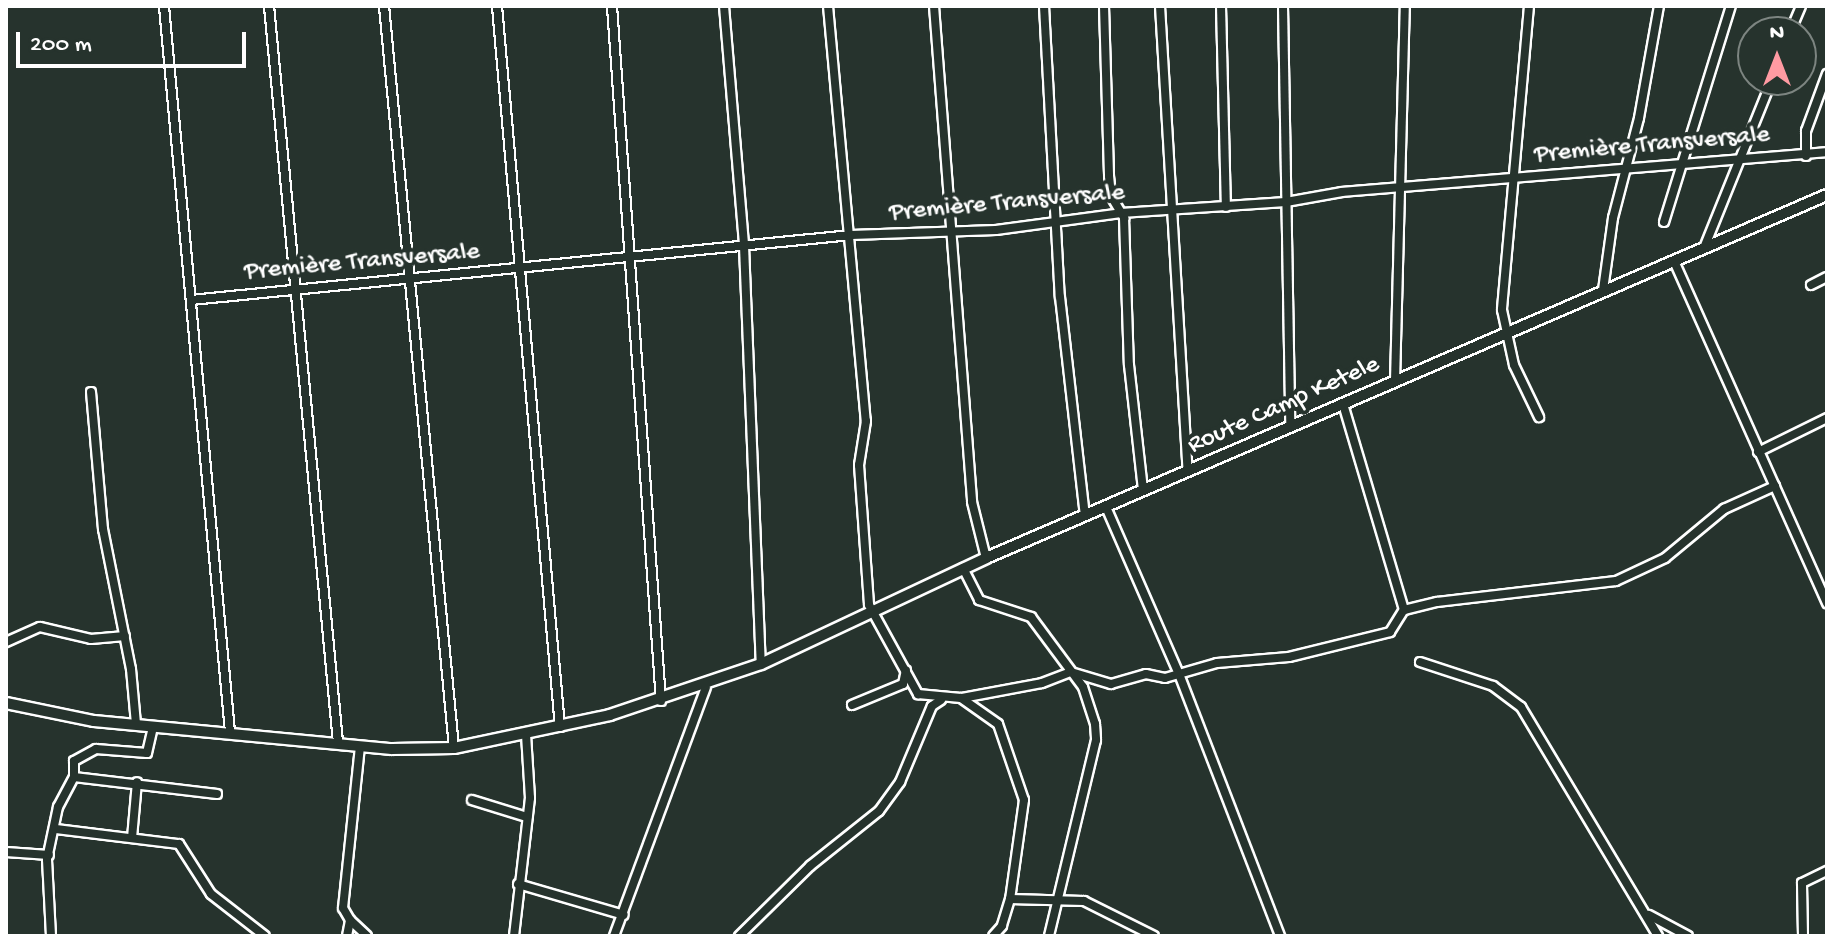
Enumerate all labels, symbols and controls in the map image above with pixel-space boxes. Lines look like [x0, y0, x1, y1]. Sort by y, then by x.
scale bar [20, 16, 250, 66]
north arrow [1737, 16, 1817, 96]
text: N [1770, 21, 1784, 47]
text: 200 m [30, 31, 92, 60]
street label: Première Transversale [1533, 120, 1771, 172]
street label: Première Transversale [888, 178, 1126, 230]
street label: Première Transversale [243, 237, 481, 289]
street label: Route Camp Ketele [1183, 350, 1385, 462]

